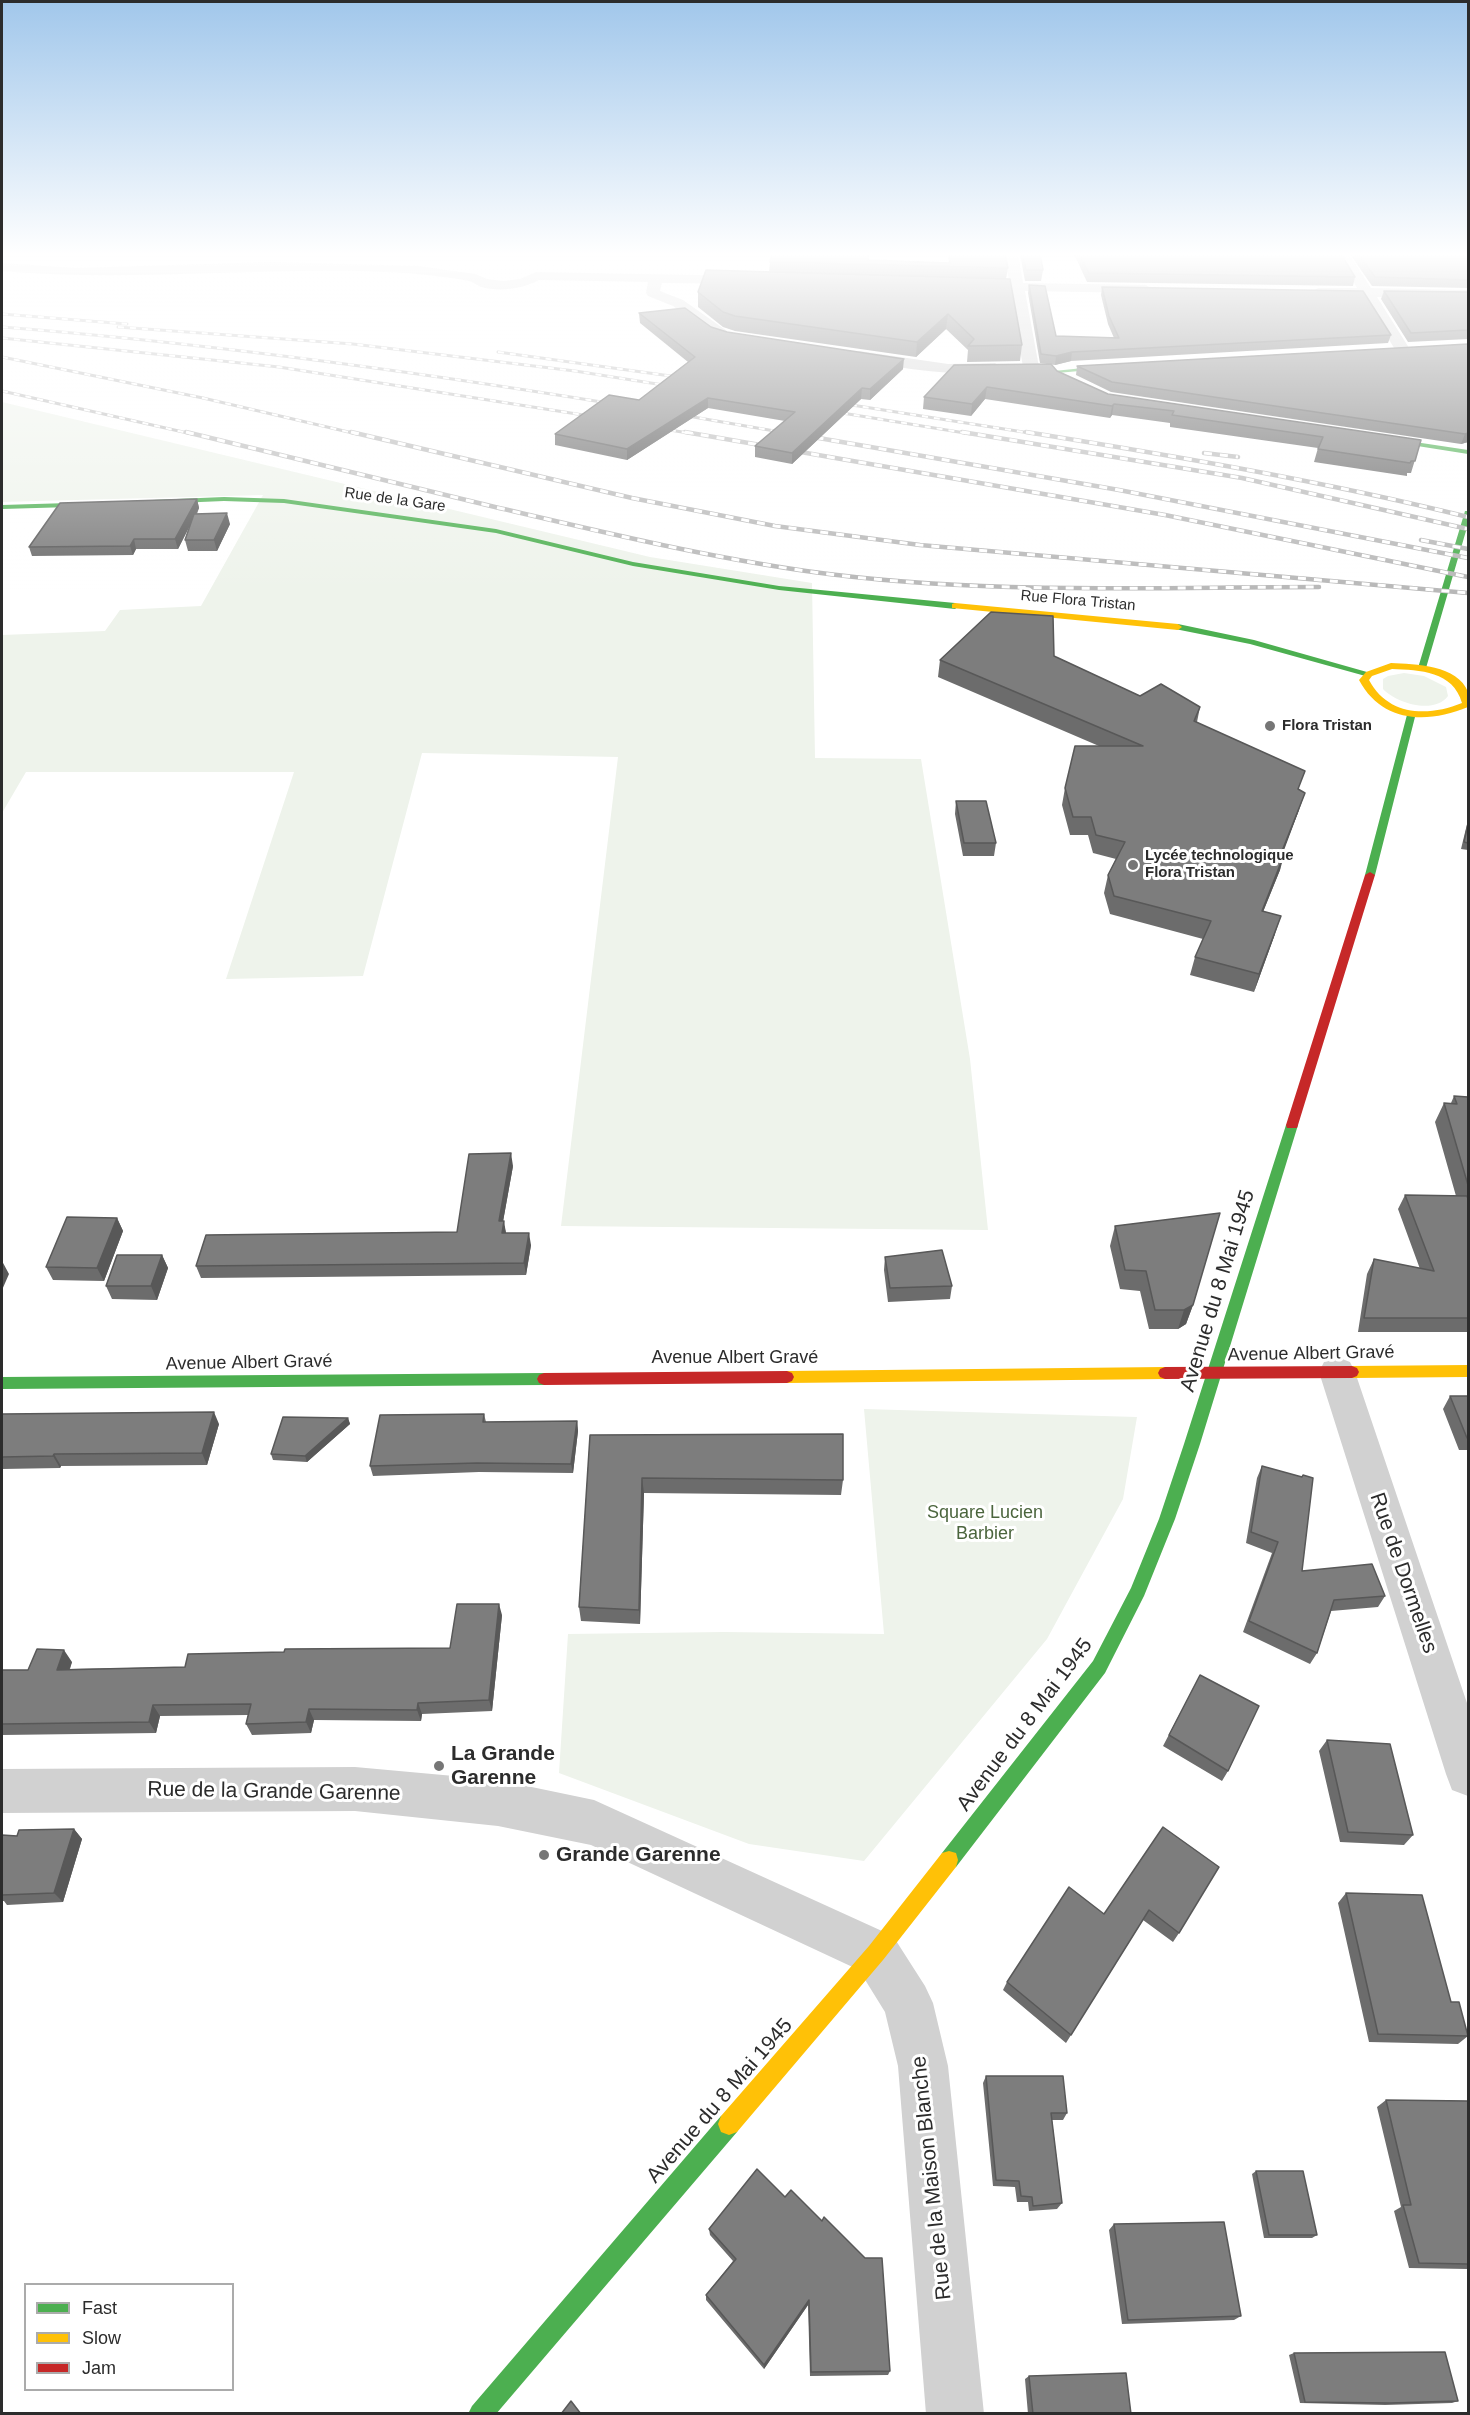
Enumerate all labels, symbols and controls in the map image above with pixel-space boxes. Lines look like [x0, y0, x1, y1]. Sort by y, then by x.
street label: Rue de la Gare [343, 484, 447, 516]
street label: Rue Flora Tristan [1020, 587, 1136, 615]
place label: Flora Tristan [1282, 717, 1372, 735]
marker: Flora Tristan [1263, 719, 1277, 733]
place label: Lycée technologique Flora Tristan [1145, 847, 1294, 882]
marker: Lycée technologique Flora Tristan [1126, 858, 1140, 872]
street label: Avenue du 8 Mai 1945 [1175, 1187, 1261, 1395]
street label: Avenue Albert Gravé [1227, 1342, 1395, 1366]
street label: Avenue Albert Gravé [652, 1347, 818, 1369]
street label: Avenue Albert Gravé [165, 1351, 333, 1375]
street label: Rue de Dormelles [1364, 1489, 1442, 1657]
park label: Square Lucien Barbier [927, 1502, 1043, 1544]
street label: Avenue du 8 Mai 1945 [952, 1634, 1098, 1816]
place label: La Grande Garenne [451, 1741, 555, 1791]
marker: La Grande Garenne [432, 1759, 446, 1773]
street label: Rue de la Grande Garenne [147, 1777, 401, 1807]
place label: Grande Garenne [556, 1842, 721, 1868]
marker: Grande Garenne [537, 1848, 551, 1862]
street label: Avenue du 8 Mai 1945 [642, 2014, 798, 2188]
street label: Rue de la Maison Blanche [907, 2055, 957, 2301]
legend [24, 2283, 234, 2391]
text: Fast [82, 2298, 117, 2318]
text: Slow [82, 2328, 121, 2348]
text: Jam [82, 2358, 116, 2378]

